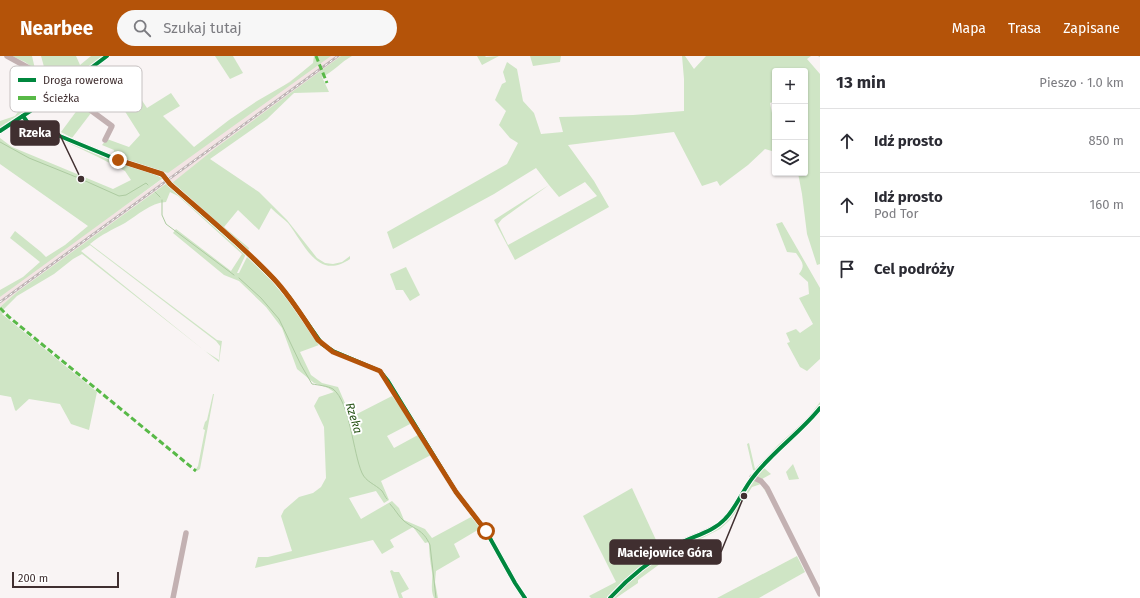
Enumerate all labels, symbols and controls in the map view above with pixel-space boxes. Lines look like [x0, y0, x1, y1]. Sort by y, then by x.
search box [117, 10, 397, 46]
text: Nearbee [20, 17, 93, 40]
icon: search [131, 17, 153, 39]
text: Szukaj tutaj [163, 19, 242, 37]
text: Mapa [952, 20, 986, 37]
text: Trasa [1008, 20, 1041, 37]
text: Zapisane [1063, 20, 1120, 37]
legend [10, 66, 142, 112]
map controls [772, 68, 808, 176]
button: + [772, 68, 808, 104]
text: 13 min [836, 72, 886, 93]
text: Droga rowerowa [43, 74, 123, 87]
text: Pieszo · 1.0 km [1039, 75, 1124, 90]
text: Ścieżka [43, 91, 80, 105]
button: − [772, 104, 808, 140]
callout: Rzeka [11, 121, 59, 145]
text: Rzeka [19, 126, 52, 140]
icon: ahead [836, 130, 858, 152]
text: Idź prosto [874, 132, 943, 150]
text: 850 m [1088, 133, 1124, 148]
button: layers [772, 140, 808, 176]
route end [109, 151, 127, 169]
text: Idź prosto [874, 188, 943, 206]
icon: ahead [836, 194, 858, 216]
text: 160 m [1090, 197, 1124, 212]
text: Pod Tor [874, 206, 919, 221]
icon: arrive [836, 258, 858, 280]
text: Cel podróży [874, 260, 954, 278]
water label: Rzeka [343, 401, 365, 435]
route start [477, 522, 495, 540]
callout: Maciejowice Góra [610, 540, 721, 564]
text: Maciejowice Góra [617, 546, 713, 560]
scale bar [12, 570, 119, 589]
text: 200 m [18, 572, 48, 585]

